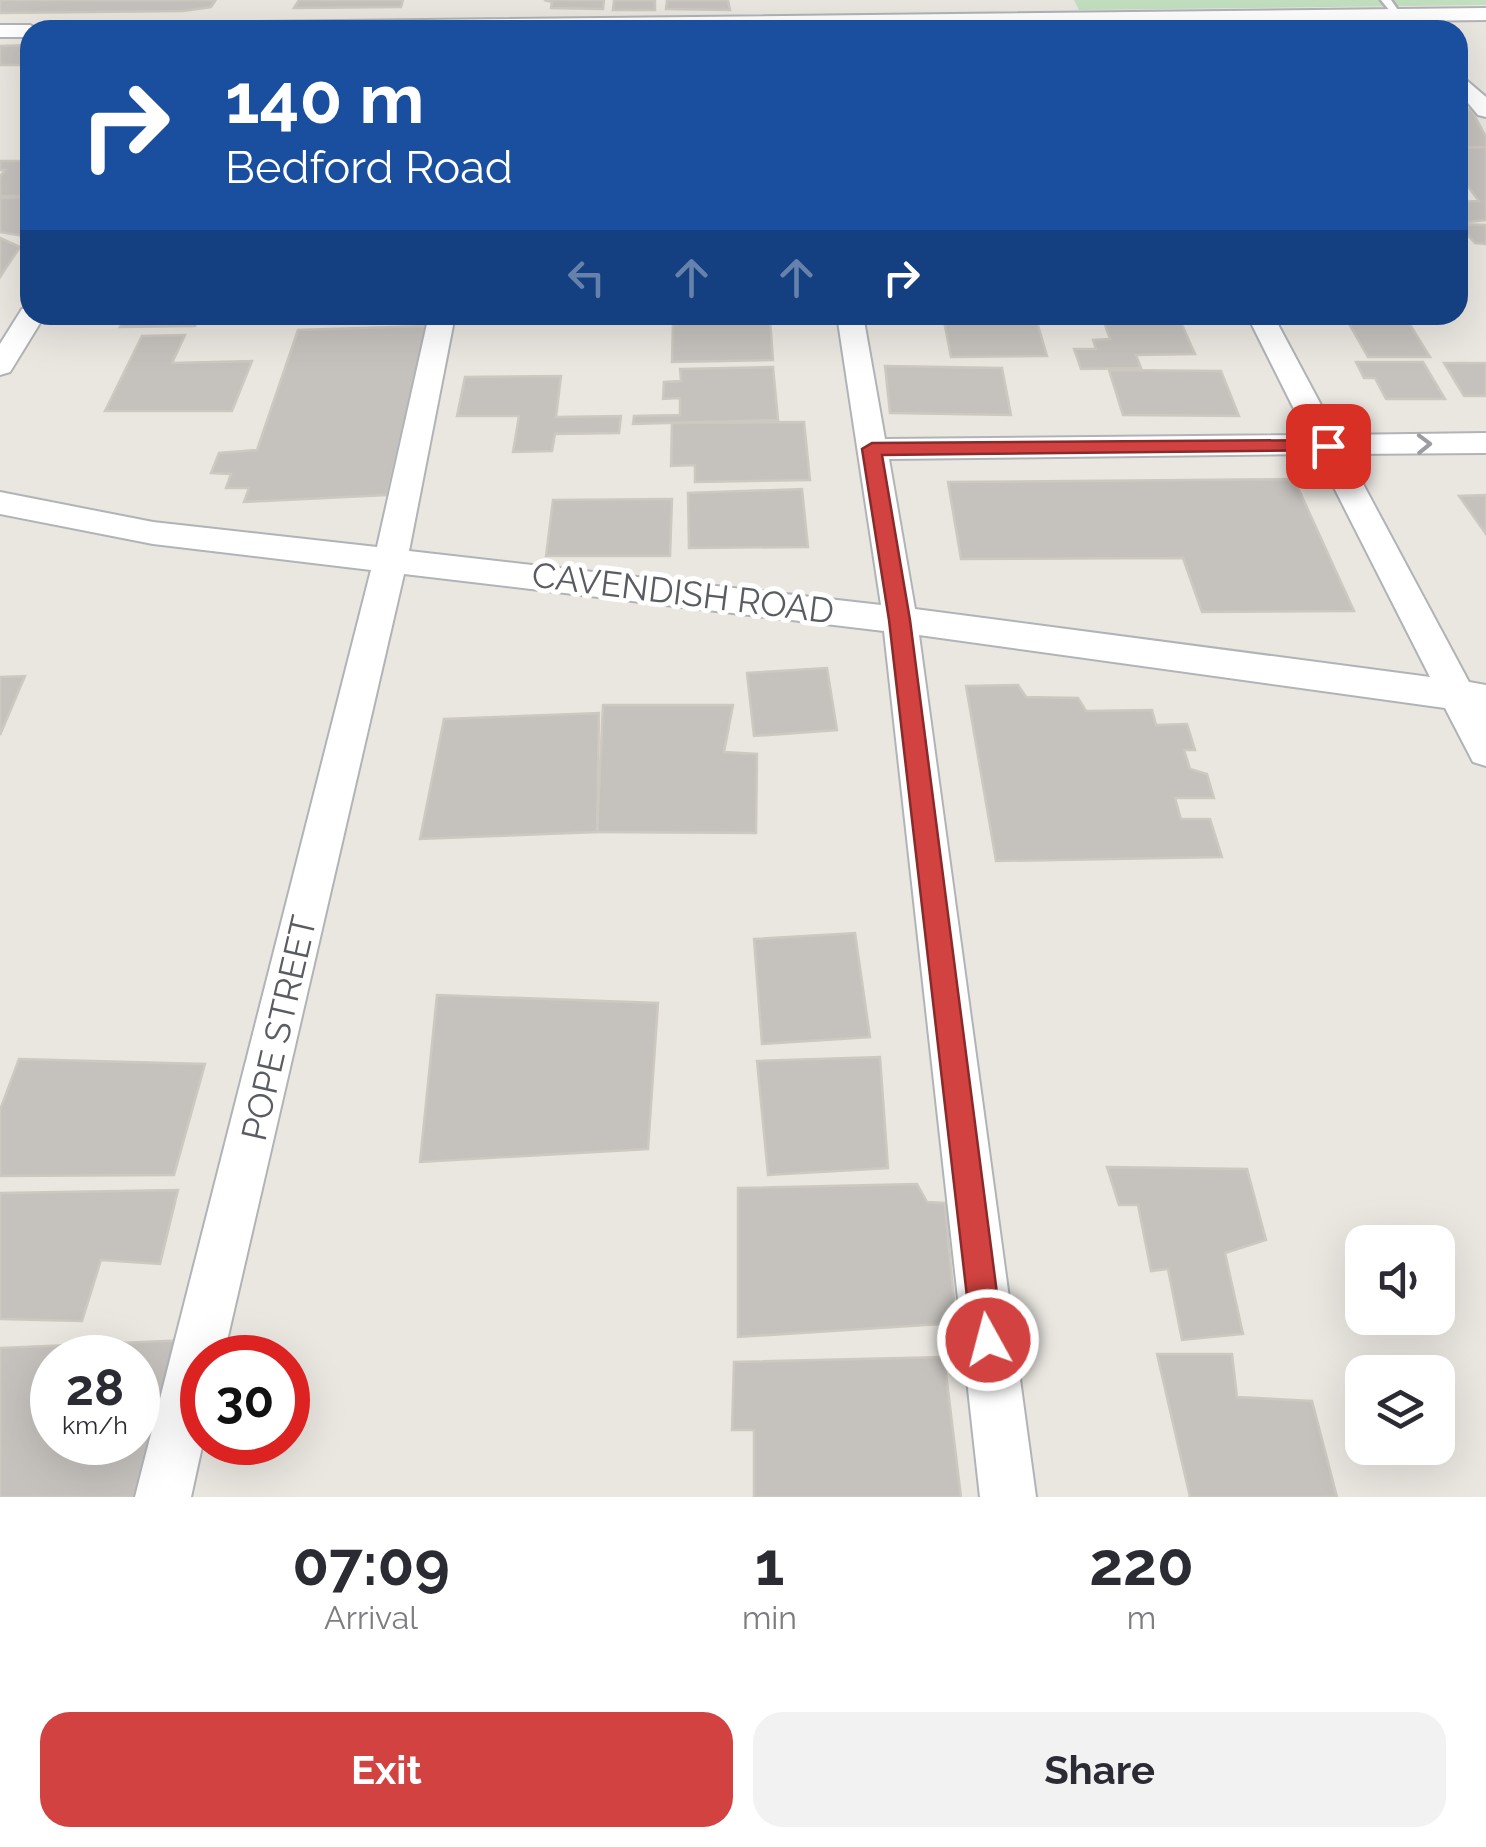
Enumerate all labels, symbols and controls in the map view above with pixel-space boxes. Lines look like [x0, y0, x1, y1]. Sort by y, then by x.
text: 140 m [225, 57, 425, 139]
icon: right [60, 60, 190, 190]
text: Bedford Road [225, 141, 513, 194]
icon: left [559, 250, 614, 305]
icon: ahead [664, 250, 719, 305]
icon: ahead [769, 250, 824, 305]
icon: right [874, 250, 929, 305]
pin [1286, 404, 1371, 489]
icon: arrive [1301, 419, 1356, 474]
one-way arrow [1416, 433, 1432, 454]
street label: CAVENDISH ROAD [530, 554, 836, 631]
street label: POPE STREET [233, 911, 324, 1144]
map controls [1345, 1225, 1455, 1465]
button: sound [1345, 1225, 1455, 1335]
position arrow [936, 1288, 1040, 1392]
speed limit sign: 30 [180, 1335, 310, 1465]
button: layers [1345, 1355, 1455, 1465]
text: 28 [66, 1358, 124, 1417]
text: km/h [62, 1410, 128, 1440]
text: 07:09 [292, 1529, 450, 1599]
text: 1 [755, 1529, 784, 1599]
text: 220 [1089, 1529, 1194, 1599]
text: Arrival [324, 1599, 418, 1636]
text: min [742, 1599, 797, 1636]
text: m [1127, 1599, 1156, 1636]
button: Exit [40, 1712, 733, 1827]
button: Share [753, 1712, 1446, 1827]

